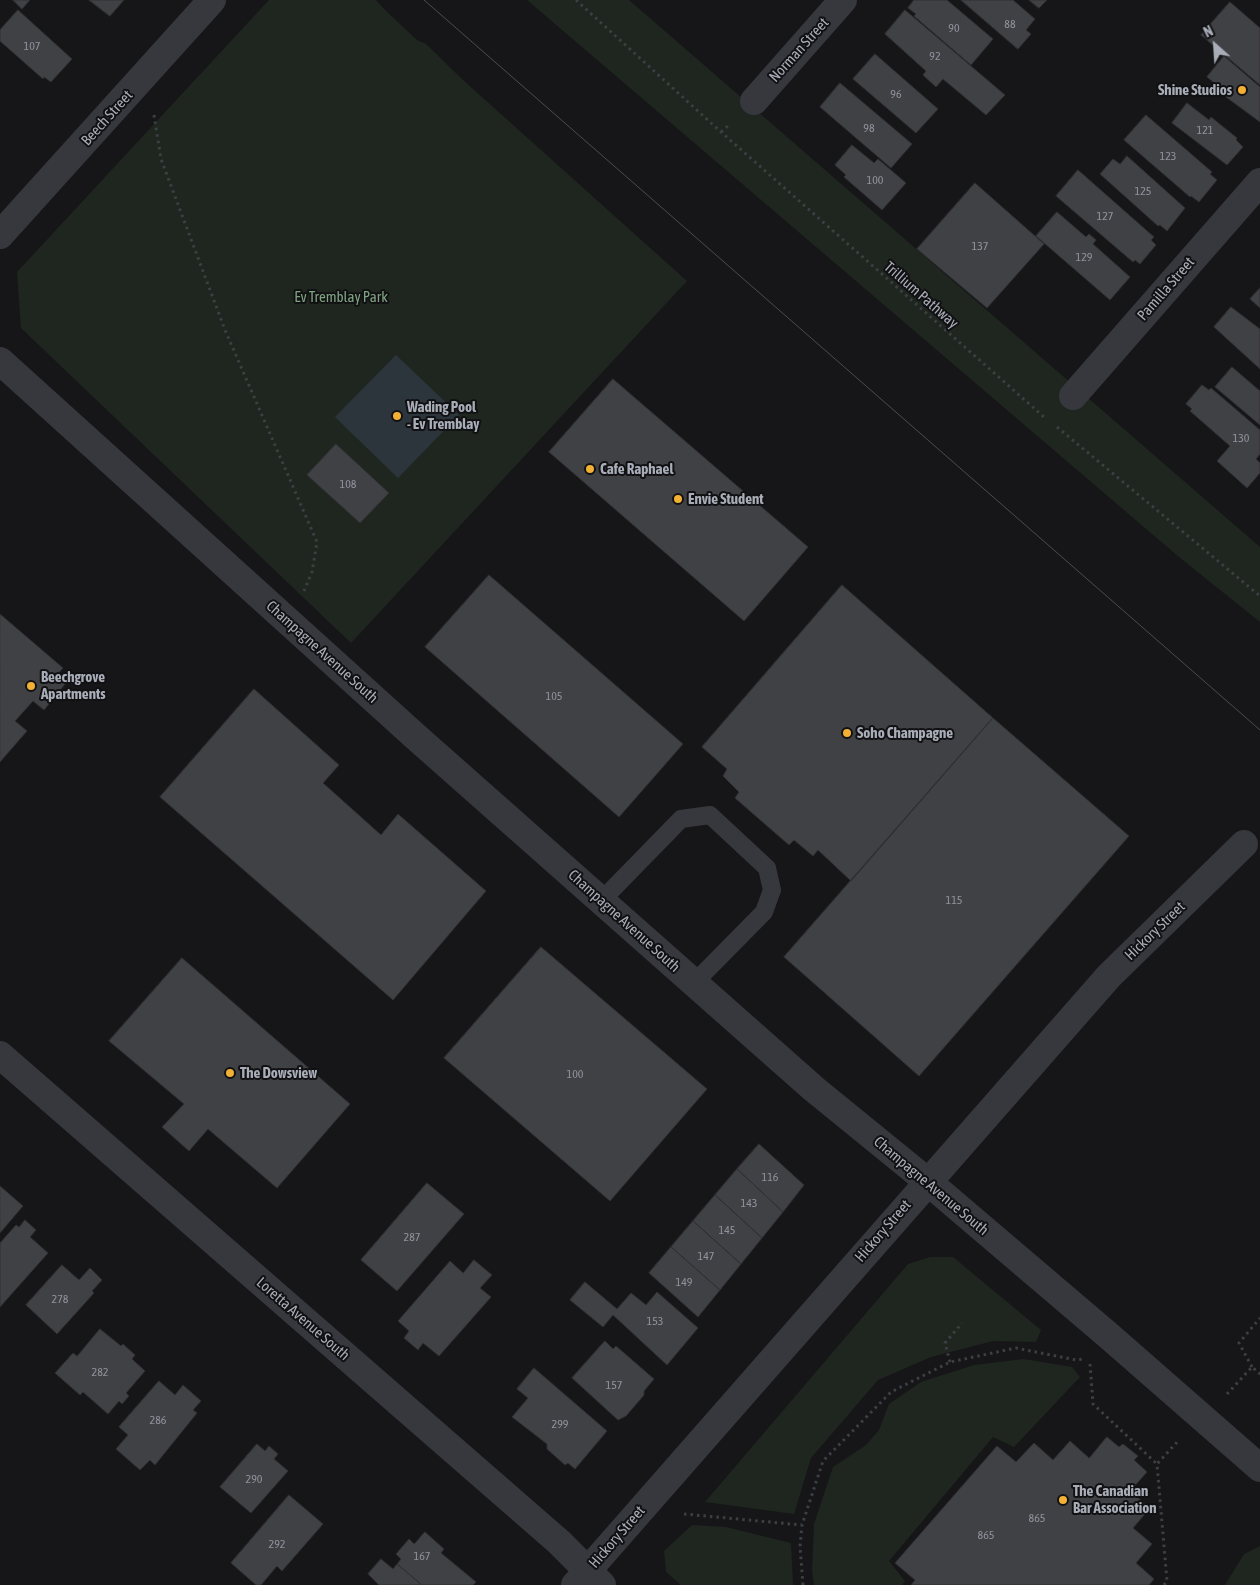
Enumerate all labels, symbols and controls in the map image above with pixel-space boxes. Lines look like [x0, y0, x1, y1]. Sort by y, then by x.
street label: Norman Street [765, 14, 833, 86]
house number: 88 [1004, 17, 1016, 31]
north arrow [1190, 20, 1240, 70]
house number: 90 [948, 21, 960, 35]
text: N [1201, 23, 1216, 41]
house number: 107 [24, 39, 40, 53]
house number: 92 [929, 49, 941, 63]
place label: Shine Studios [1158, 81, 1232, 99]
marker: Shine Studios [1236, 84, 1248, 96]
street label: Beech Street [77, 87, 137, 149]
house number: 96 [890, 87, 902, 101]
house number: 98 [863, 121, 875, 135]
house number: 121 [1197, 123, 1213, 137]
house number: 123 [1160, 149, 1176, 163]
house number: 100 [867, 173, 883, 187]
house number: 125 [1135, 184, 1151, 198]
house number: 127 [1097, 209, 1113, 223]
house number: 137 [972, 239, 988, 253]
house number: 129 [1076, 250, 1092, 264]
street label: Pamilla Street [1134, 254, 1198, 324]
street label: Trillium Pathway [880, 258, 962, 332]
park label: Ev Tremblay Park [294, 288, 388, 306]
place label: Wading Pool - Ev Tremblay [407, 398, 479, 433]
marker: Wading Pool - Ev Tremblay [391, 410, 403, 422]
house number: 130 [1233, 431, 1249, 445]
place label: Cafe Raphael [600, 460, 673, 478]
marker: Cafe Raphael [584, 463, 596, 475]
house number: 108 [340, 477, 356, 491]
place label: Envie Student [688, 490, 764, 508]
marker: Envie Student [672, 493, 684, 505]
street label: Champagne Avenue South [262, 597, 382, 707]
place label: Beechgrove Apartments [41, 668, 106, 703]
marker: Beechgrove Apartments [25, 680, 37, 692]
house number: 105 [546, 689, 562, 703]
place label: Soho Champagne [857, 724, 953, 742]
marker: Soho Champagne [841, 727, 853, 739]
street label: Champagne Avenue South [564, 866, 684, 976]
house number: 115 [946, 893, 962, 907]
street label: Hickory Street [1121, 898, 1189, 964]
place label: The Dowsview [240, 1064, 317, 1082]
marker: The Dowsview [224, 1067, 236, 1079]
house number: 100 [567, 1067, 583, 1081]
street label: Champagne Avenue South [870, 1133, 992, 1239]
house number: 116 [762, 1170, 778, 1184]
house number: 143 [741, 1196, 757, 1210]
street label: Hickory Street [851, 1196, 915, 1266]
house number: 145 [719, 1223, 735, 1237]
house number: 287 [404, 1230, 420, 1244]
house number: 147 [698, 1249, 714, 1263]
street label: Loretta Avenue South [253, 1274, 353, 1364]
house number: 149 [676, 1275, 692, 1289]
house number: 278 [52, 1292, 68, 1306]
house number: 153 [647, 1314, 663, 1328]
house number: 282 [92, 1365, 108, 1379]
house number: 157 [606, 1378, 622, 1392]
house number: 286 [150, 1413, 166, 1427]
house number: 299 [552, 1417, 568, 1431]
house number: 290 [246, 1472, 262, 1486]
place label: The Canadian Bar Association [1073, 1482, 1157, 1517]
marker: The Canadian Bar Association [1057, 1494, 1069, 1506]
street label: Hickory Street [585, 1502, 649, 1572]
house number: 865 [1029, 1511, 1045, 1525]
house number: 865 [978, 1528, 994, 1542]
house number: 292 [269, 1537, 285, 1551]
house number: 167 [414, 1549, 430, 1563]

